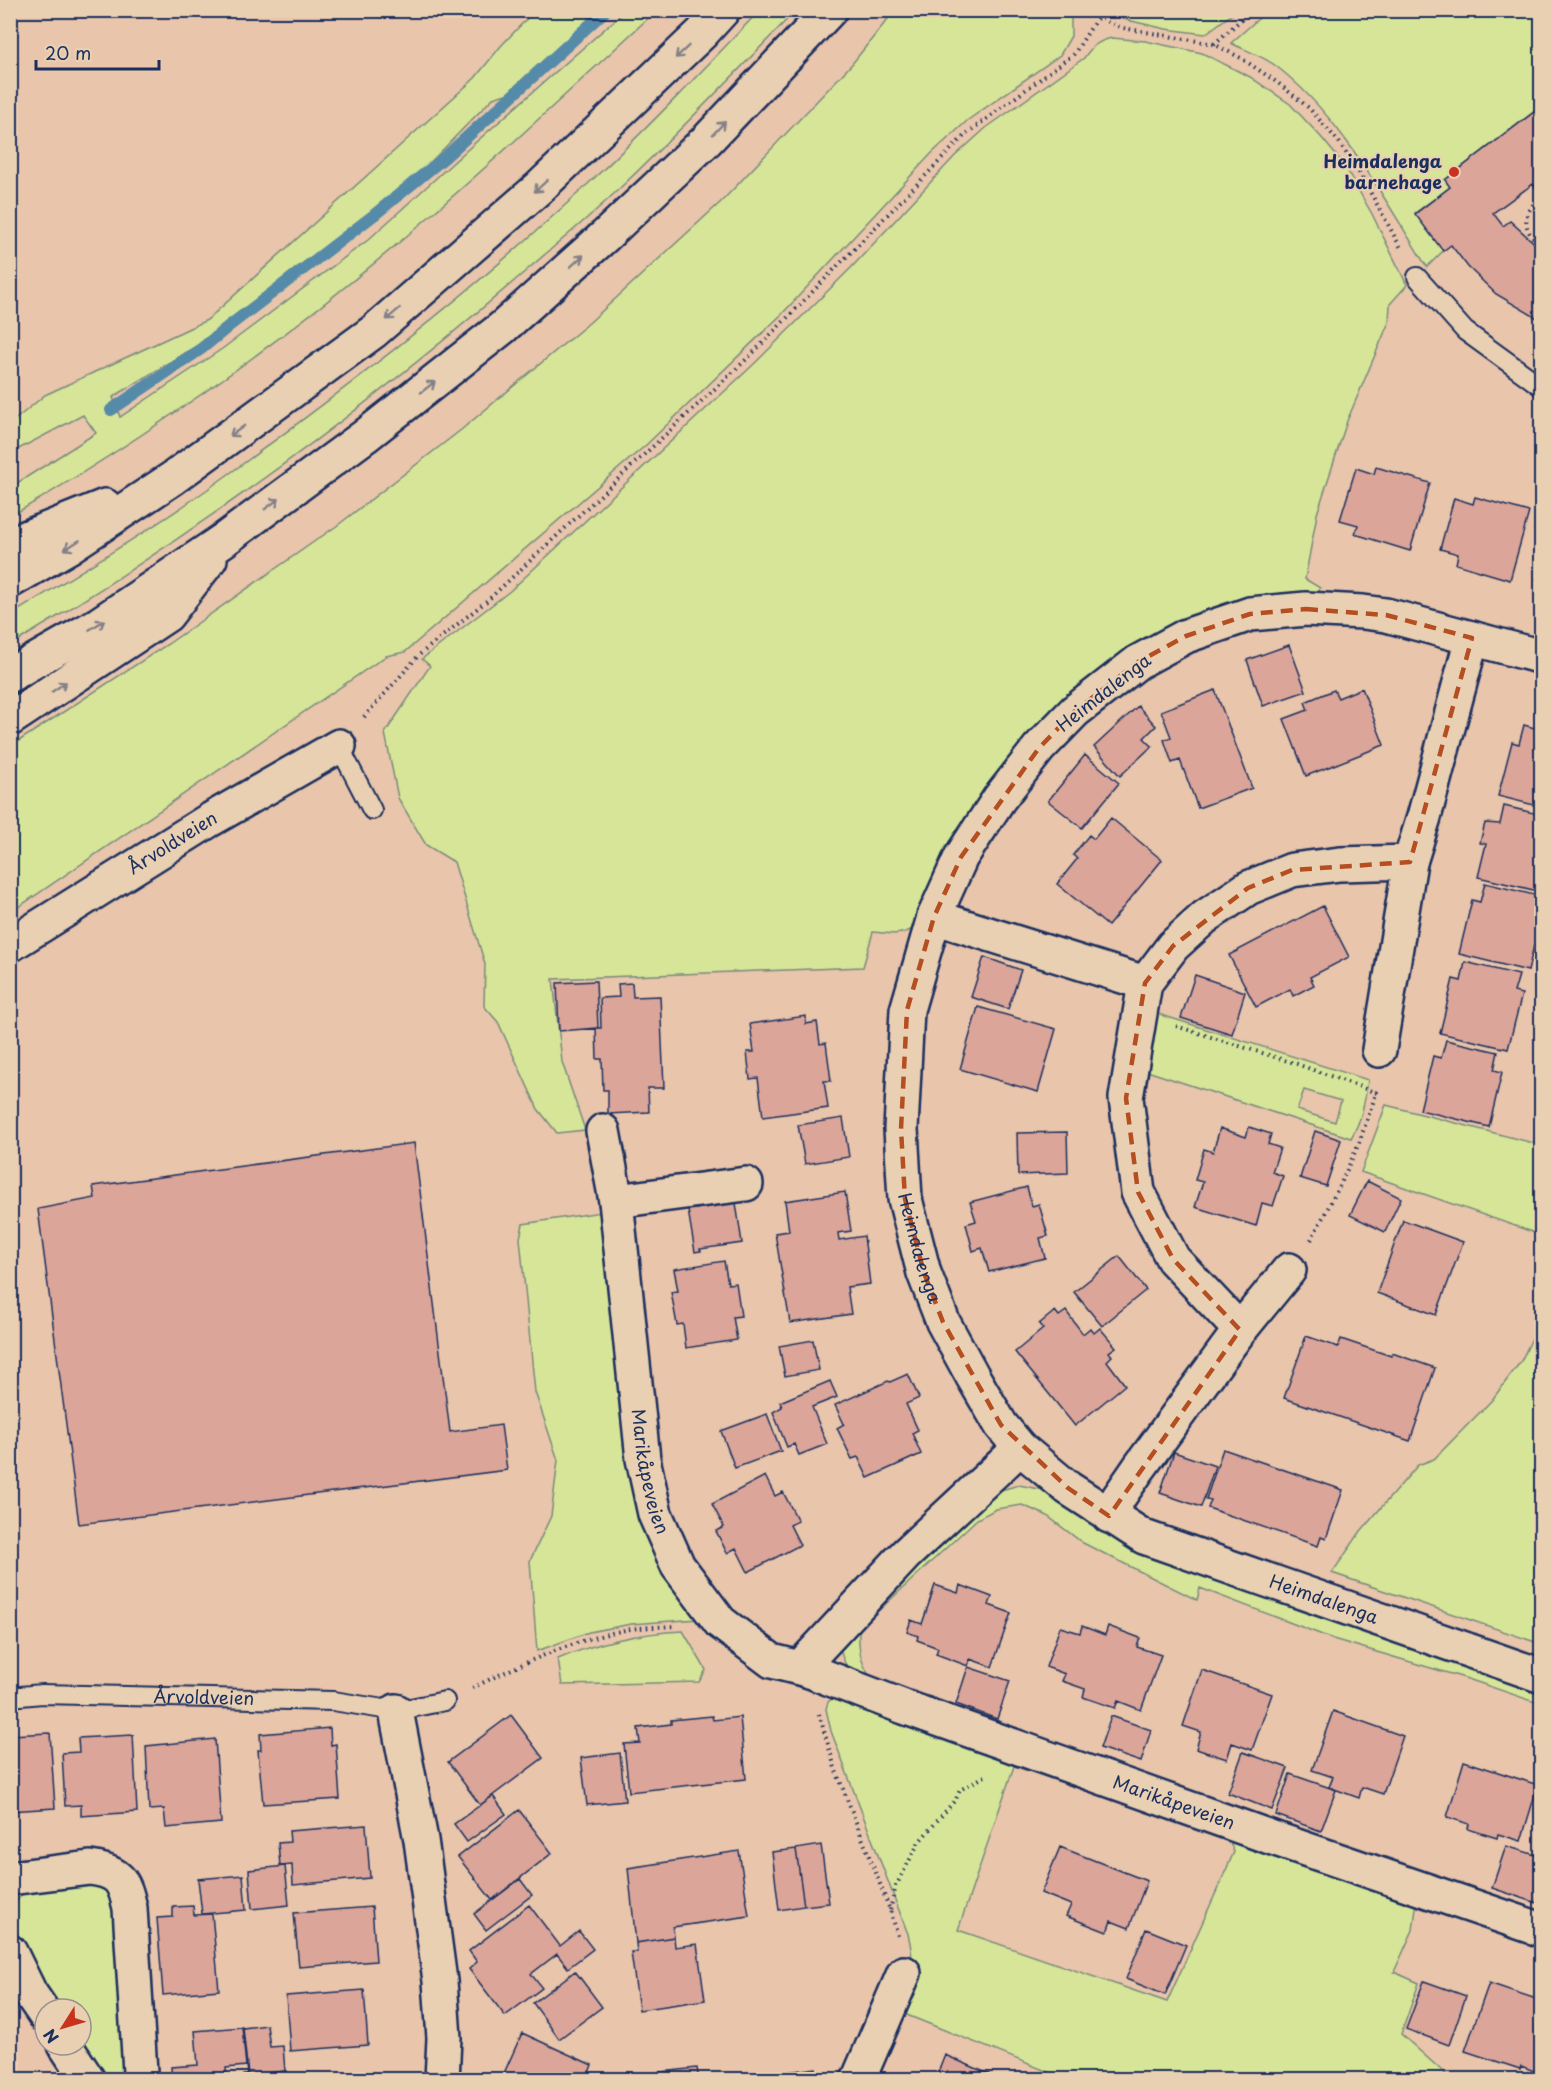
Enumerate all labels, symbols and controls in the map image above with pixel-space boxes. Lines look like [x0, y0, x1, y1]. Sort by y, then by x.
scale bar [36, 33, 159, 71]
text: 20 m [45, 39, 91, 66]
one-way arrow [675, 45, 690, 60]
one-way arrow [712, 120, 726, 135]
place label: Heimdalenga barnehage [1324, 147, 1442, 195]
marker: Heimdalenga barnehage [1447, 165, 1461, 179]
one-way arrow [533, 179, 548, 193]
one-way arrow [569, 254, 584, 268]
one-way arrow [386, 307, 401, 321]
one-way arrow [419, 380, 435, 393]
one-way arrow [230, 425, 246, 437]
one-way arrow [264, 498, 280, 511]
one-way arrow [63, 538, 80, 551]
one-way arrow [88, 618, 105, 630]
street label: Heimdalenga [1050, 646, 1157, 737]
one-way arrow [50, 681, 67, 693]
street label: Årvoldveien [122, 804, 222, 880]
street label: Heimdalenga [892, 1190, 950, 1308]
street label: Marikåpeveien [626, 1407, 677, 1538]
street label: Heimdalenga [1266, 1567, 1383, 1630]
street label: Årvoldveien [153, 1682, 255, 1711]
street label: Marikåpeveien [1110, 1767, 1239, 1836]
north arrow [33, 1997, 93, 2057]
text: N [37, 2024, 64, 2049]

